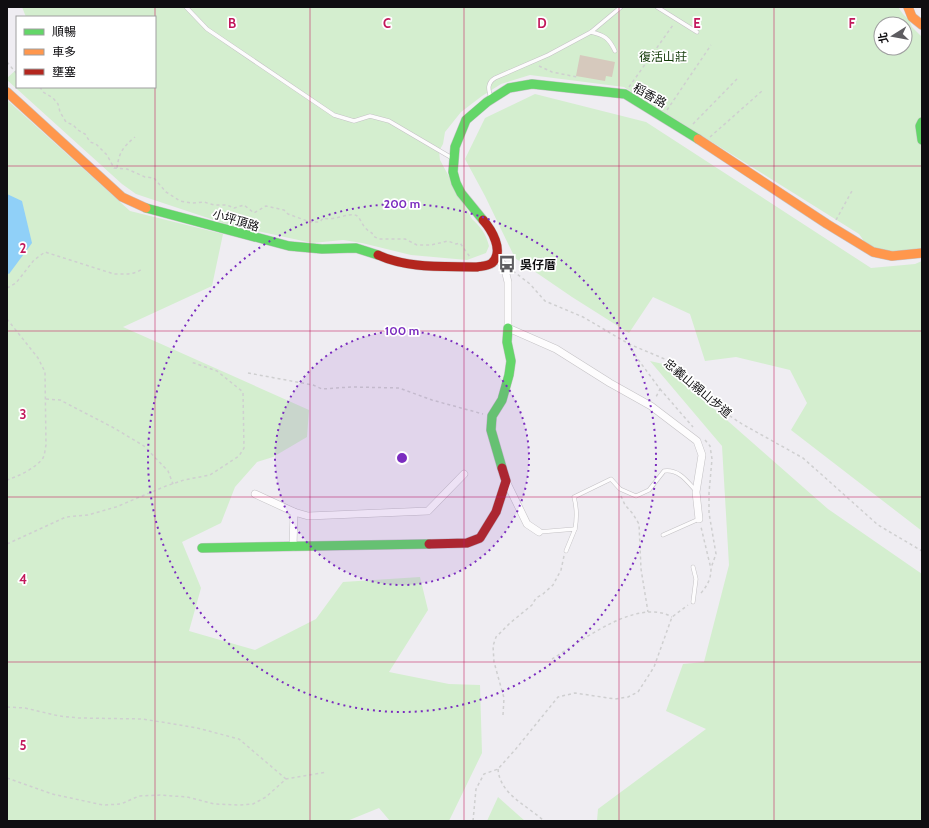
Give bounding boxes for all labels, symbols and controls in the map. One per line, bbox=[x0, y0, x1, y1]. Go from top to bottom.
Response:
text: B bbox=[228, 15, 236, 31]
text: C bbox=[383, 15, 391, 31]
text: D bbox=[537, 15, 547, 31]
text: E bbox=[693, 15, 701, 31]
text: F bbox=[849, 15, 856, 31]
legend bbox=[16, 16, 156, 88]
north arrow bbox=[873, 16, 913, 56]
text: 順暢 bbox=[52, 24, 76, 39]
text: 北 bbox=[875, 31, 891, 45]
text: 車多 bbox=[52, 44, 76, 59]
park label: 復活山莊 bbox=[639, 49, 687, 64]
text: 壅塞 bbox=[52, 64, 76, 79]
street label: 稻香路 bbox=[631, 80, 669, 110]
text: 200 m bbox=[384, 196, 420, 211]
street label: 小坪頂路 bbox=[211, 206, 261, 234]
text: 2 bbox=[20, 240, 27, 256]
bus stop icon: 吳仔厝 bbox=[497, 254, 517, 274]
place label: 吳仔厝 bbox=[520, 257, 556, 272]
text: 100 m bbox=[385, 323, 419, 338]
street label: 忠義山親山步道 bbox=[661, 355, 735, 421]
text: 3 bbox=[19, 406, 27, 422]
centre of rings bbox=[395, 451, 409, 465]
text: 4 bbox=[19, 571, 27, 587]
text: 5 bbox=[20, 737, 27, 753]

